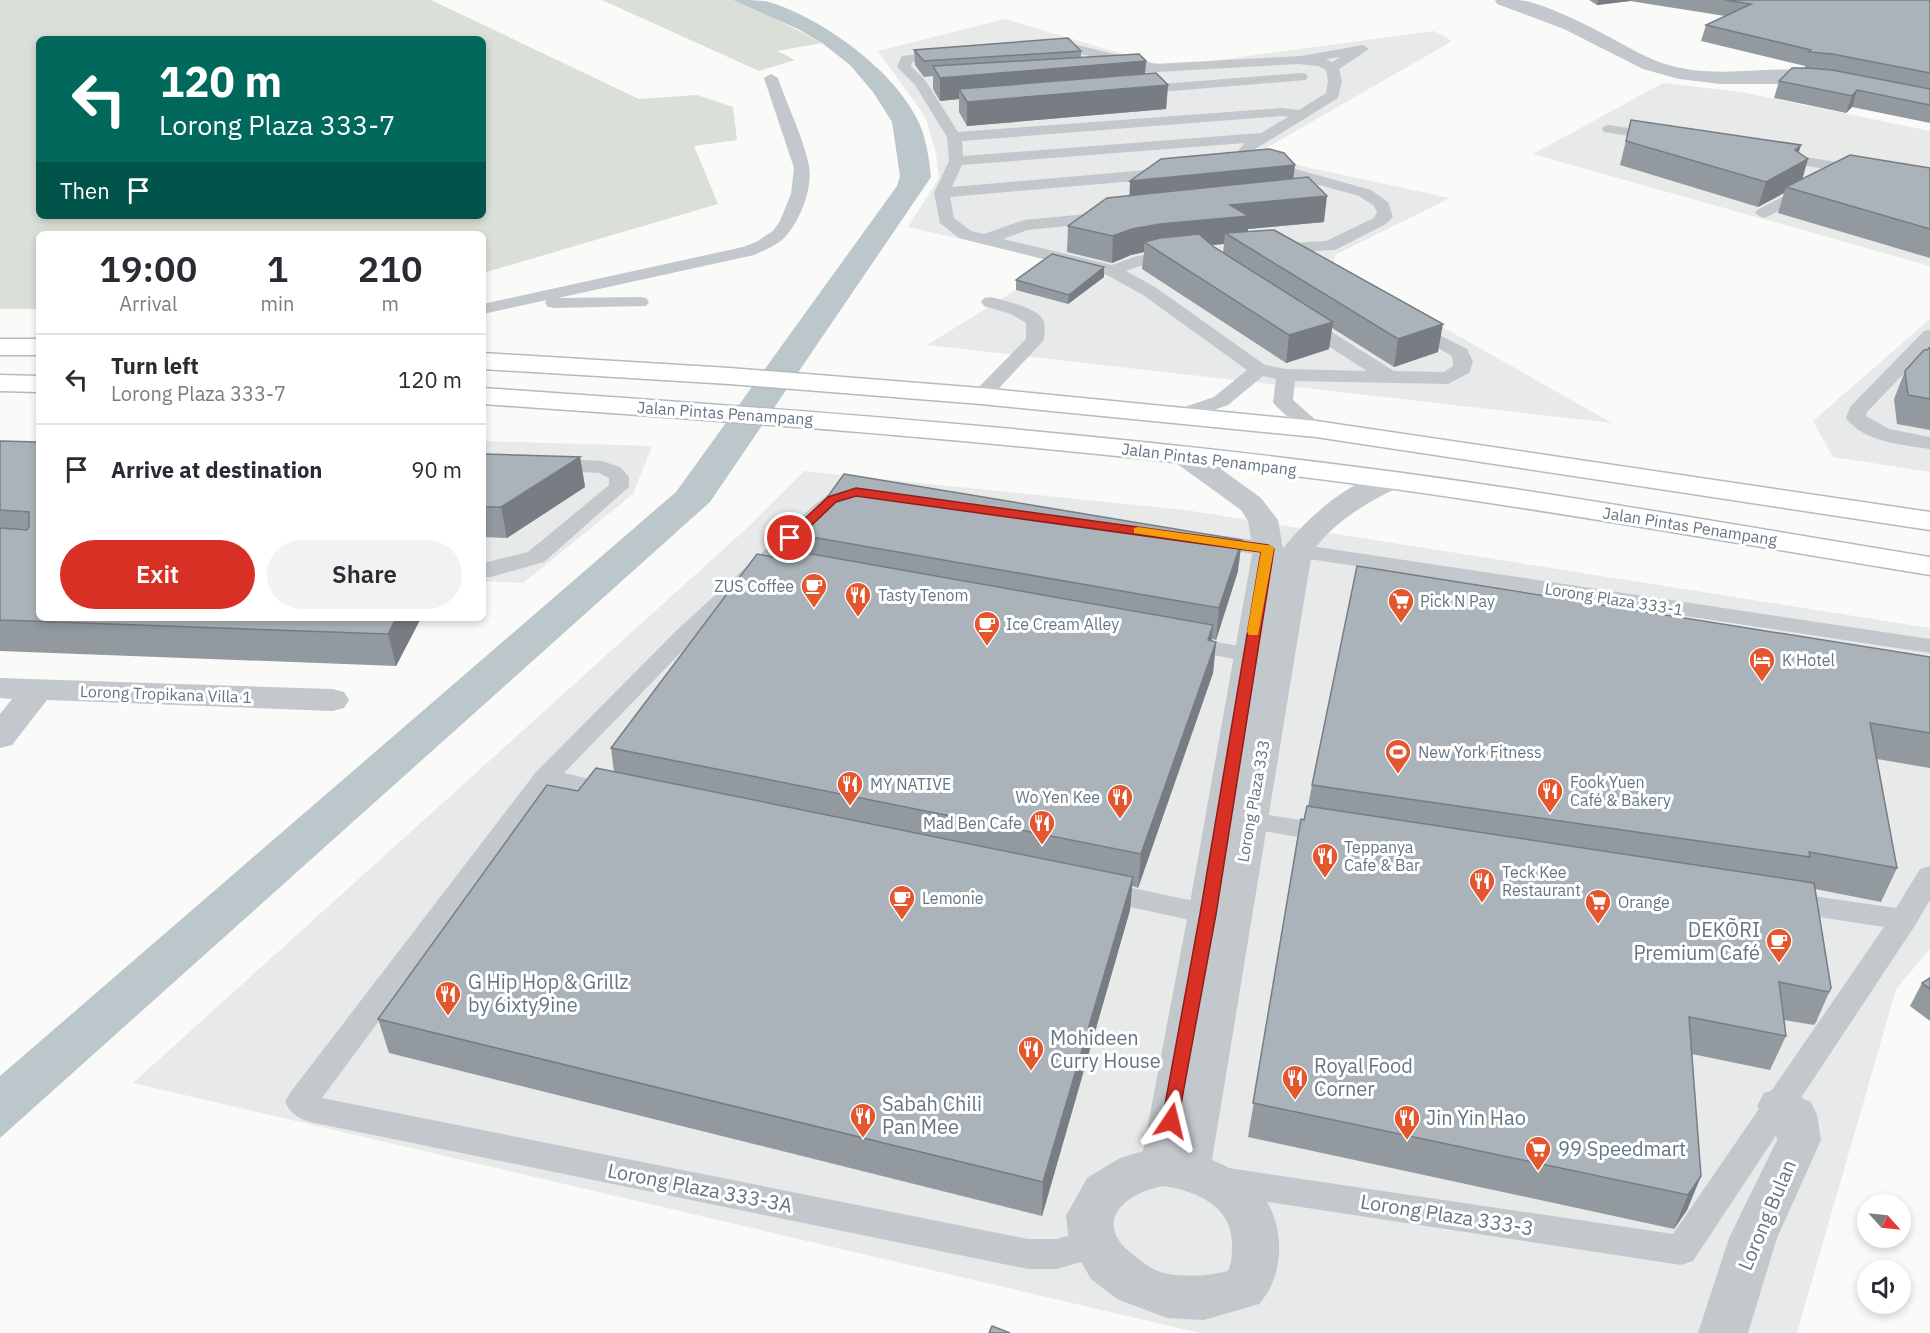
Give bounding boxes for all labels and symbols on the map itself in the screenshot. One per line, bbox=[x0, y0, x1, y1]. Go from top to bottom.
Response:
street label: Jalan Pintas Penampang bbox=[636, 397, 814, 429]
street label: Jalan Pintas Penampang bbox=[1120, 438, 1298, 480]
street label: Jalan Pintas Penampang bbox=[1601, 502, 1779, 550]
pin bbox=[764, 512, 815, 563]
cafe icon: ZUS Coffee bbox=[799, 571, 829, 609]
place label: ZUS Coffee bbox=[714, 576, 794, 596]
street label: Lorong Plaza 333-1 bbox=[1543, 578, 1685, 620]
restaurant icon: Tasty Tenom bbox=[843, 580, 873, 618]
place label: Tasty Tenom bbox=[878, 585, 969, 605]
supermarket icon: Pick N Pay bbox=[1386, 586, 1416, 624]
place label: Pick N Pay bbox=[1420, 591, 1495, 611]
cafe icon: Ice Cream Alley bbox=[972, 609, 1002, 647]
place label: Ice Cream Alley bbox=[1006, 614, 1119, 634]
hotel icon: K Hotel bbox=[1747, 645, 1777, 683]
place label: K Hotel bbox=[1782, 650, 1835, 670]
street label: Lorong Tropikana Villa 1 bbox=[80, 681, 252, 707]
sports icon: New York Fitness bbox=[1383, 737, 1413, 775]
street label: Lorong Plaza 333 bbox=[1232, 738, 1274, 864]
place label: New York Fitness bbox=[1418, 742, 1542, 762]
restaurant icon: MY NATIVE bbox=[835, 769, 865, 807]
place label: Fook Yuen Café & Bakery bbox=[1570, 772, 1671, 810]
place label: MY NATIVE bbox=[870, 774, 951, 794]
restaurant icon: Fook Yuen Café & Bakery bbox=[1535, 776, 1565, 814]
restaurant icon: Wo Yen Kee bbox=[1105, 782, 1135, 820]
place label: Wo Yen Kee bbox=[1016, 787, 1100, 807]
restaurant icon: Mad Ben Cafe bbox=[1027, 808, 1057, 846]
place label: Mad Ben Cafe bbox=[923, 813, 1022, 833]
place label: Teppanya Cafe & Bar bbox=[1344, 837, 1420, 875]
restaurant icon: Teppanya Cafe & Bar bbox=[1310, 841, 1340, 879]
place label: Teck Kee Restaurant bbox=[1502, 862, 1581, 900]
restaurant icon: Teck Kee Restaurant bbox=[1467, 866, 1497, 904]
cafe icon: Lemonie bbox=[887, 883, 917, 921]
supermarket icon: Orange bbox=[1583, 887, 1613, 925]
place label: Lemonie bbox=[922, 888, 984, 908]
place label: Orange bbox=[1618, 892, 1670, 912]
place label: DEKÕRI Premium Café bbox=[1633, 916, 1760, 966]
cafe icon: DEKÕRI Premium Café bbox=[1764, 926, 1794, 964]
place label: G Hip Hop & Grillz by 6ixty9ine bbox=[468, 968, 629, 1018]
restaurant icon: G Hip Hop & Grillz by 6ixty9ine bbox=[433, 979, 463, 1017]
place label: Mohideen Curry House bbox=[1050, 1024, 1161, 1074]
restaurant icon: Mohideen Curry House bbox=[1016, 1034, 1046, 1072]
place label: Royal Food Corner bbox=[1314, 1052, 1413, 1102]
restaurant icon: Royal Food Corner bbox=[1280, 1063, 1310, 1101]
position arrow bbox=[1139, 1089, 1203, 1153]
place label: Sabah Chili Pan Mee bbox=[882, 1090, 982, 1140]
restaurant icon: Sabah Chili Pan Mee bbox=[848, 1101, 878, 1139]
restaurant icon: Jin Yin Hao bbox=[1392, 1103, 1422, 1141]
place label: Jin Yin Hao bbox=[1426, 1104, 1526, 1131]
supermarket icon: 99 Speedmart bbox=[1523, 1134, 1553, 1172]
place label: 99 Speedmart bbox=[1558, 1135, 1686, 1162]
street label: Lorong Bulan bbox=[1731, 1155, 1802, 1274]
street label: Lorong Plaza 333-3A bbox=[605, 1156, 795, 1219]
street label: Lorong Plaza 333-3 bbox=[1359, 1187, 1536, 1242]
north arrow bbox=[1857, 1194, 1911, 1248]

